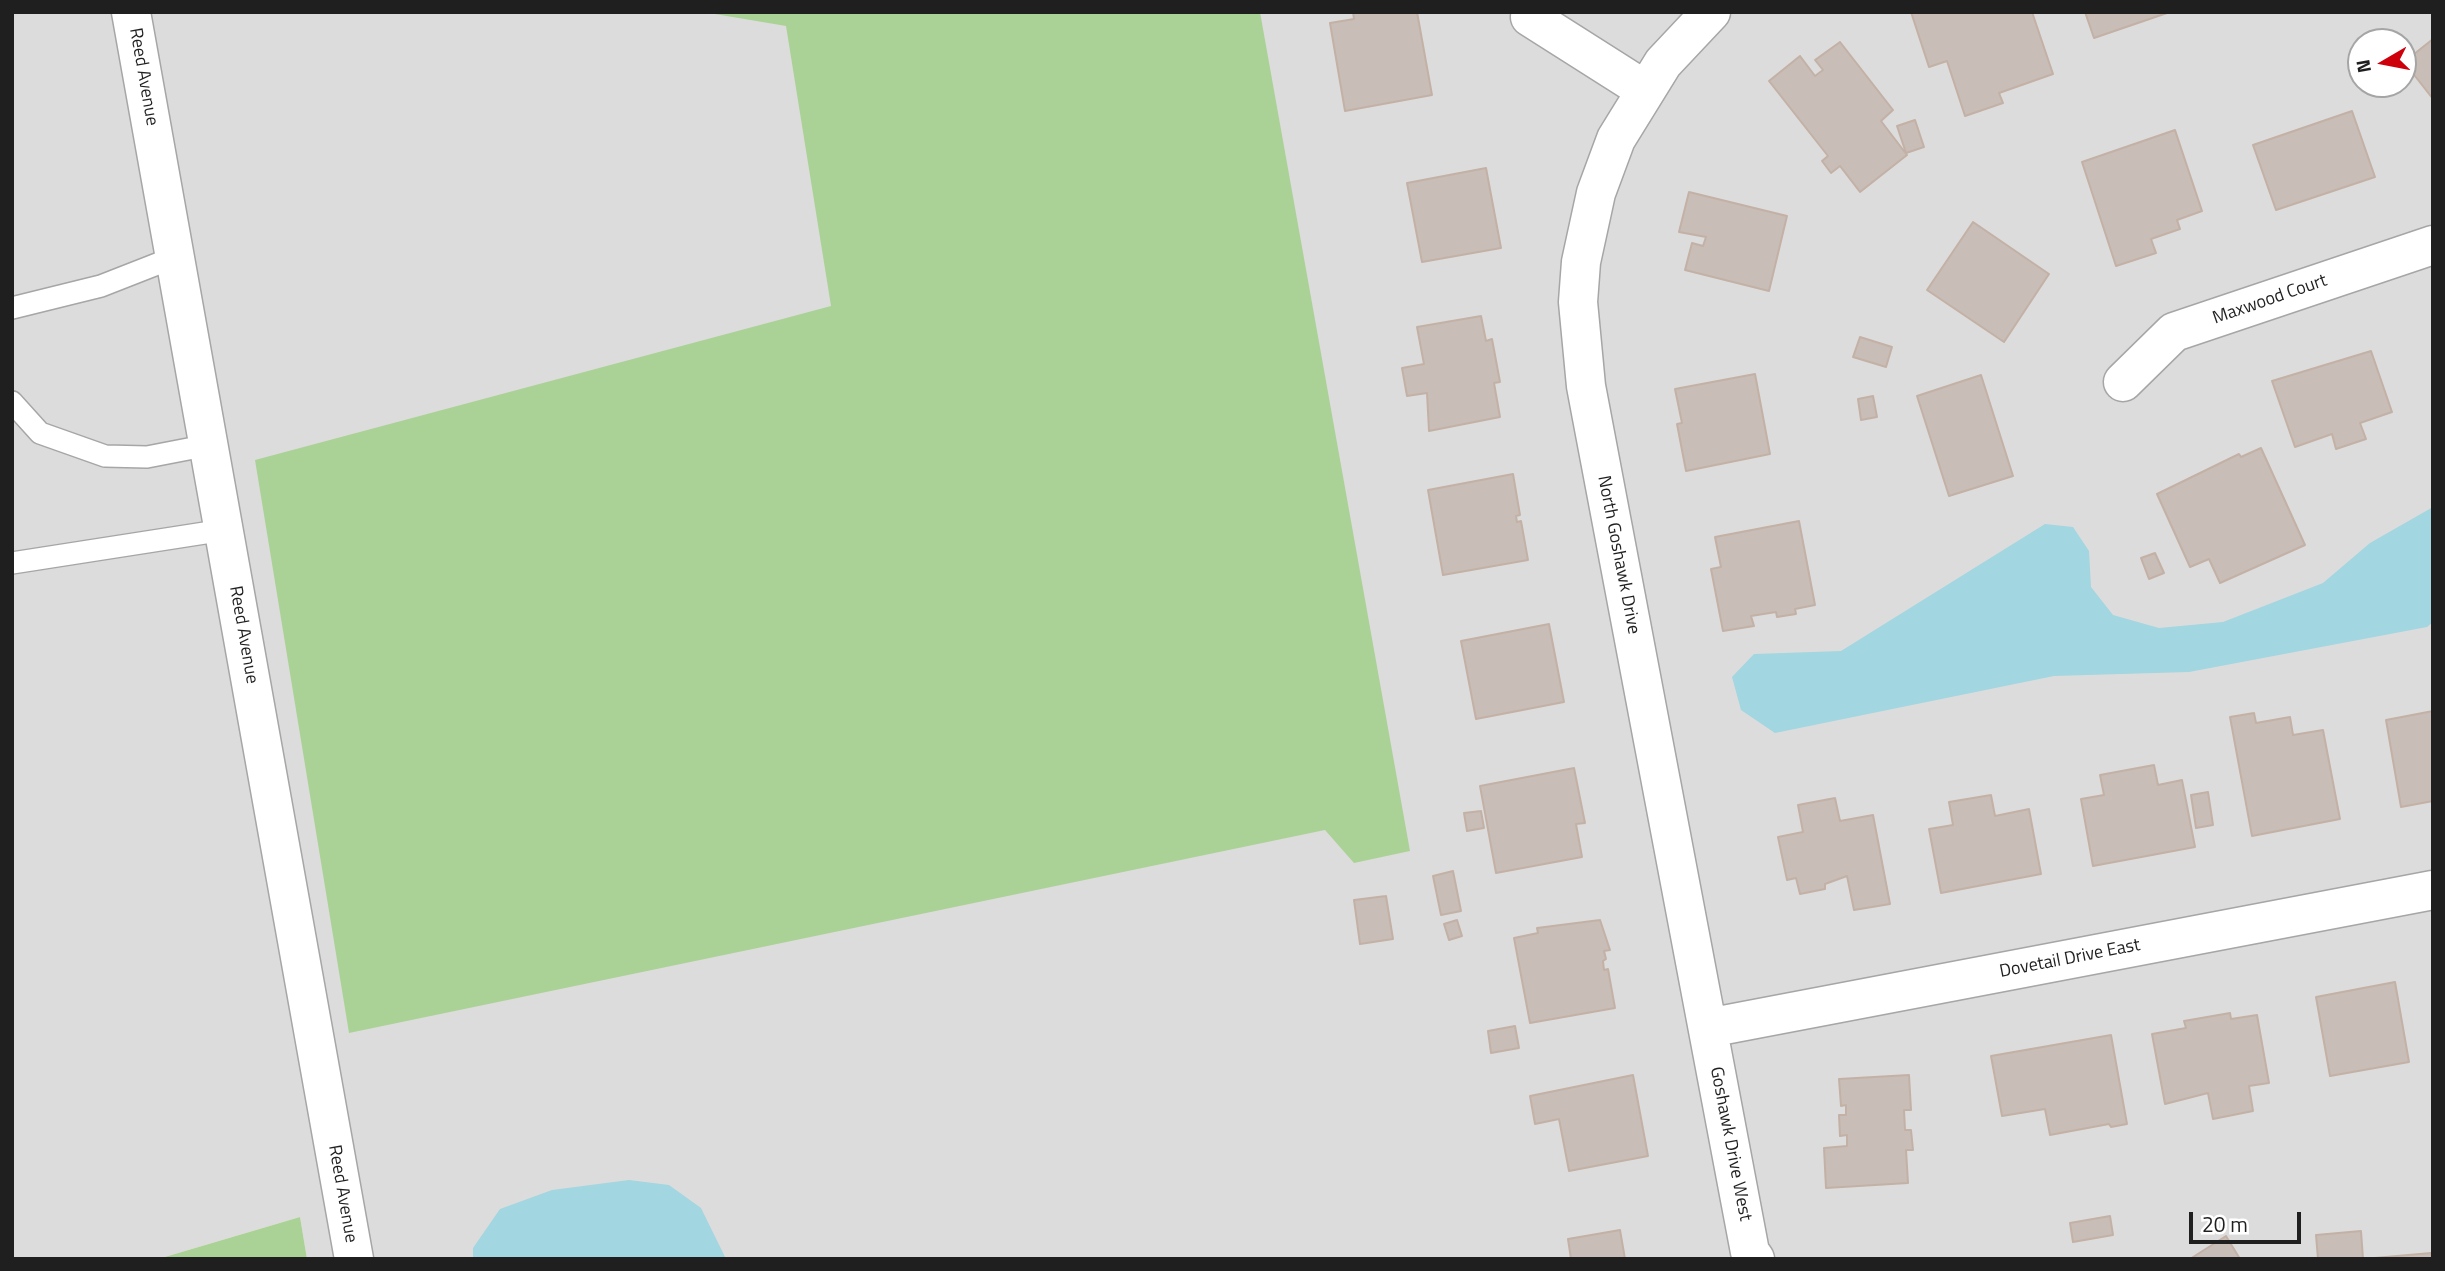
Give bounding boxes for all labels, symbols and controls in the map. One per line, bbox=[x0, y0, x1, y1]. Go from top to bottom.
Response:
street label: Reed Avenue bbox=[124, 26, 162, 128]
north arrow bbox=[2347, 28, 2417, 98]
text: N bbox=[2347, 57, 2378, 75]
street label: Maxwood Court bbox=[2210, 270, 2330, 330]
street label: North Goshawk Drive bbox=[1592, 474, 1644, 636]
street label: Reed Avenue bbox=[224, 584, 262, 686]
street label: Dovetail Drive East bbox=[1998, 935, 2142, 983]
street label: Goshawk Drive West bbox=[1704, 1065, 1756, 1223]
street label: Reed Avenue bbox=[323, 1143, 361, 1245]
scale bar bbox=[2193, 1198, 2305, 1242]
text: 20 m bbox=[2202, 1208, 2248, 1240]

